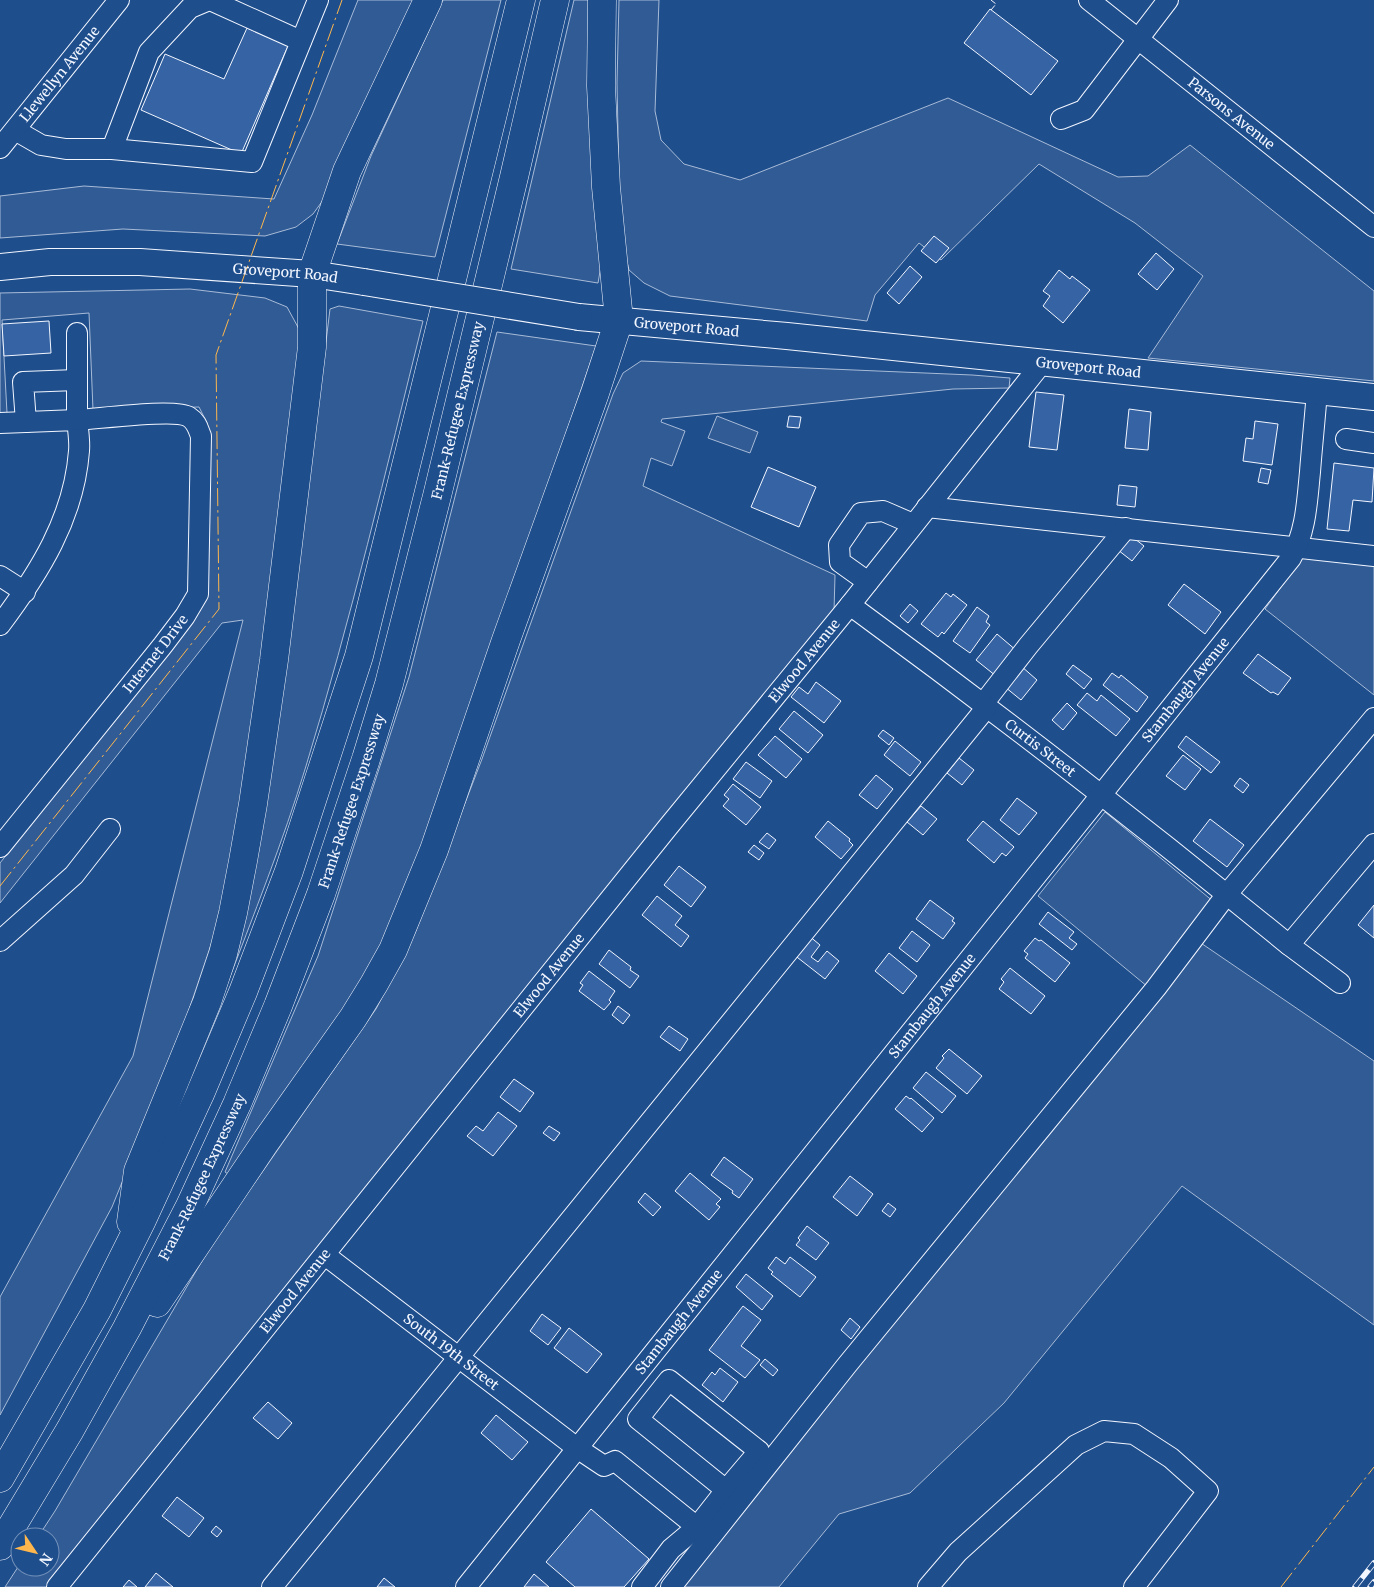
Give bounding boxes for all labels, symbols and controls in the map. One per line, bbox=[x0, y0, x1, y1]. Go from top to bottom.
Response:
street label: Llewellyn Avenue bbox=[16, 22, 104, 126]
street label: Parsons Avenue bbox=[1184, 73, 1279, 154]
street label: Groveport Road bbox=[232, 260, 340, 287]
street label: Groveport Road bbox=[633, 313, 740, 341]
street label: Frank-Refugee Expressway bbox=[427, 319, 488, 501]
street label: Groveport Road bbox=[1035, 353, 1142, 382]
street label: Internet Drive bbox=[119, 611, 192, 697]
street label: Elwood Avenue bbox=[765, 615, 844, 706]
street label: Stambaugh Avenue bbox=[1138, 634, 1233, 746]
street label: Frank-Refugee Expressway bbox=[315, 711, 389, 891]
street label: Curtis Street bbox=[1001, 715, 1080, 781]
street label: Elwood Avenue bbox=[510, 929, 588, 1021]
street label: Stambaugh Avenue bbox=[884, 950, 980, 1062]
street label: Frank-Refugee Expressway bbox=[154, 1090, 250, 1263]
street label: Elwood Avenue bbox=[256, 1245, 334, 1337]
street label: Stambaugh Avenue bbox=[631, 1266, 726, 1378]
street label: South 19th Street bbox=[400, 1309, 503, 1394]
north arrow bbox=[10, 1527, 60, 1577]
text: N bbox=[35, 1550, 56, 1569]

